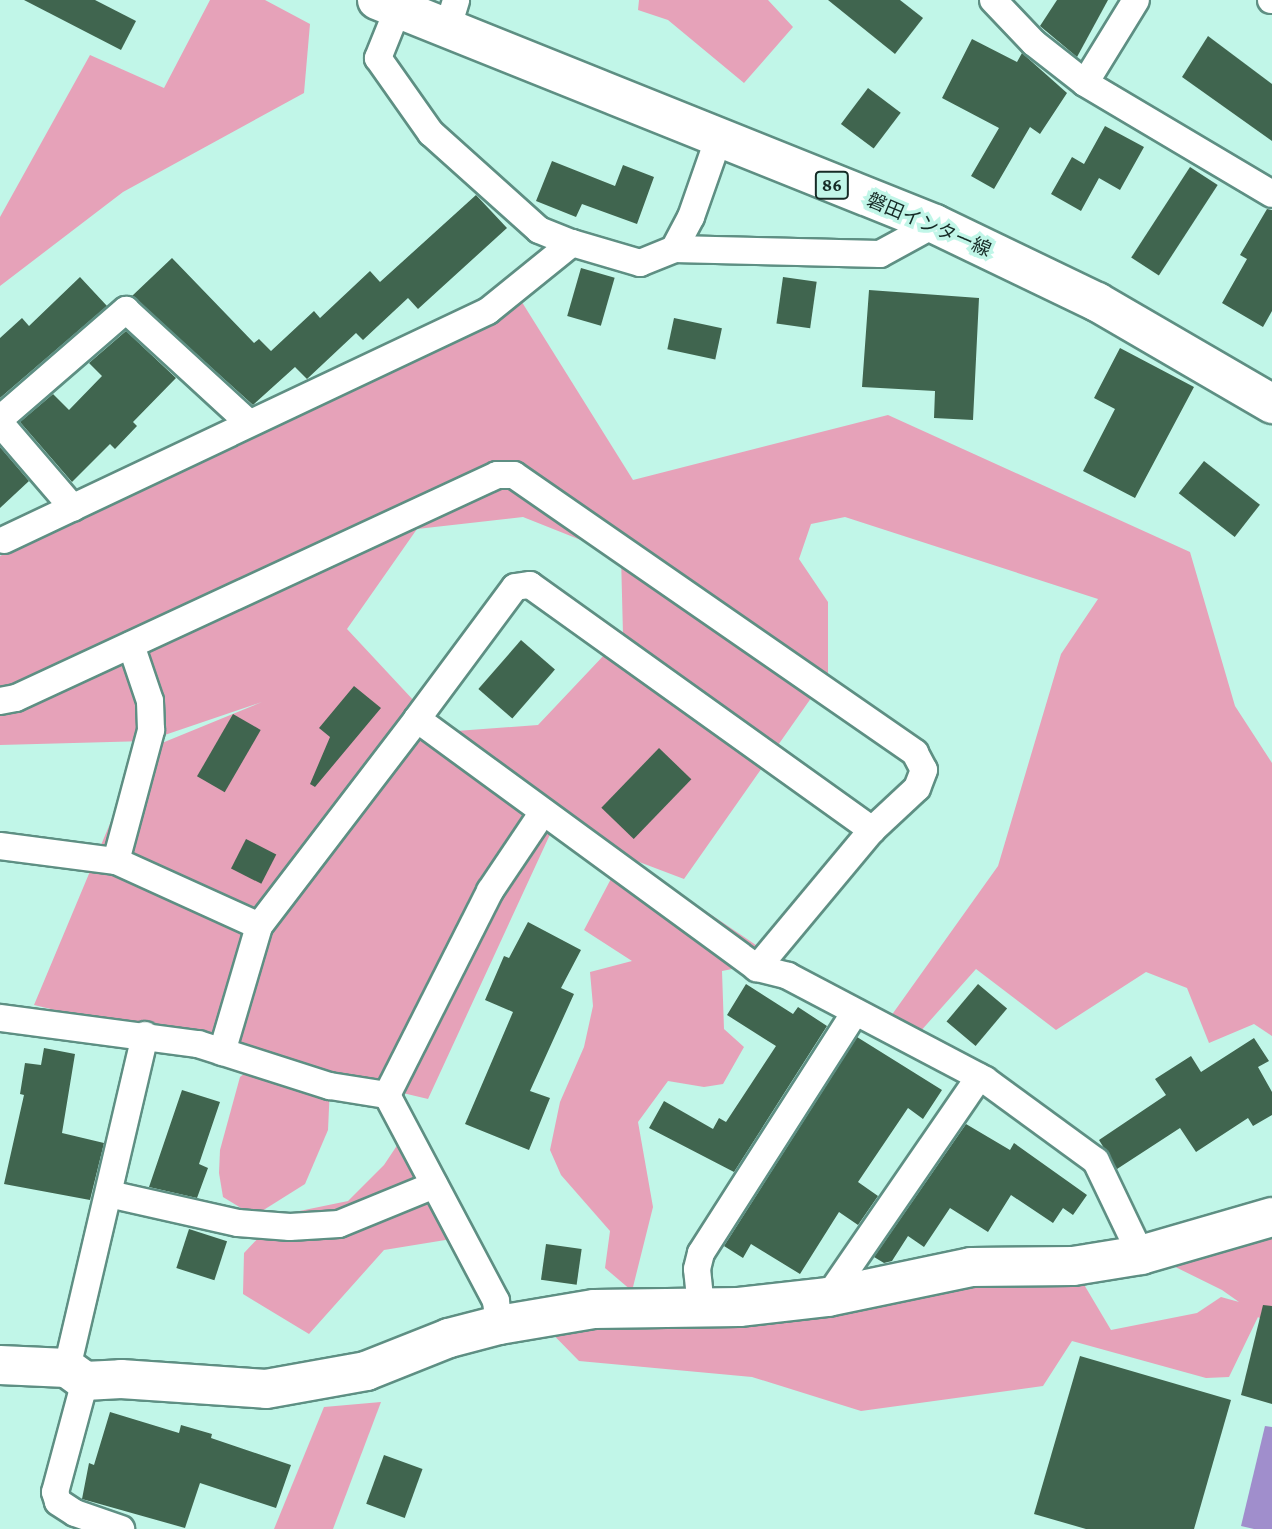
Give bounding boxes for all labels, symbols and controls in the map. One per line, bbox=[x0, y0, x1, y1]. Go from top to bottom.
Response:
road number: 86 bbox=[814, 170, 850, 200]
street label: 磐田インター線 bbox=[863, 189, 995, 261]

